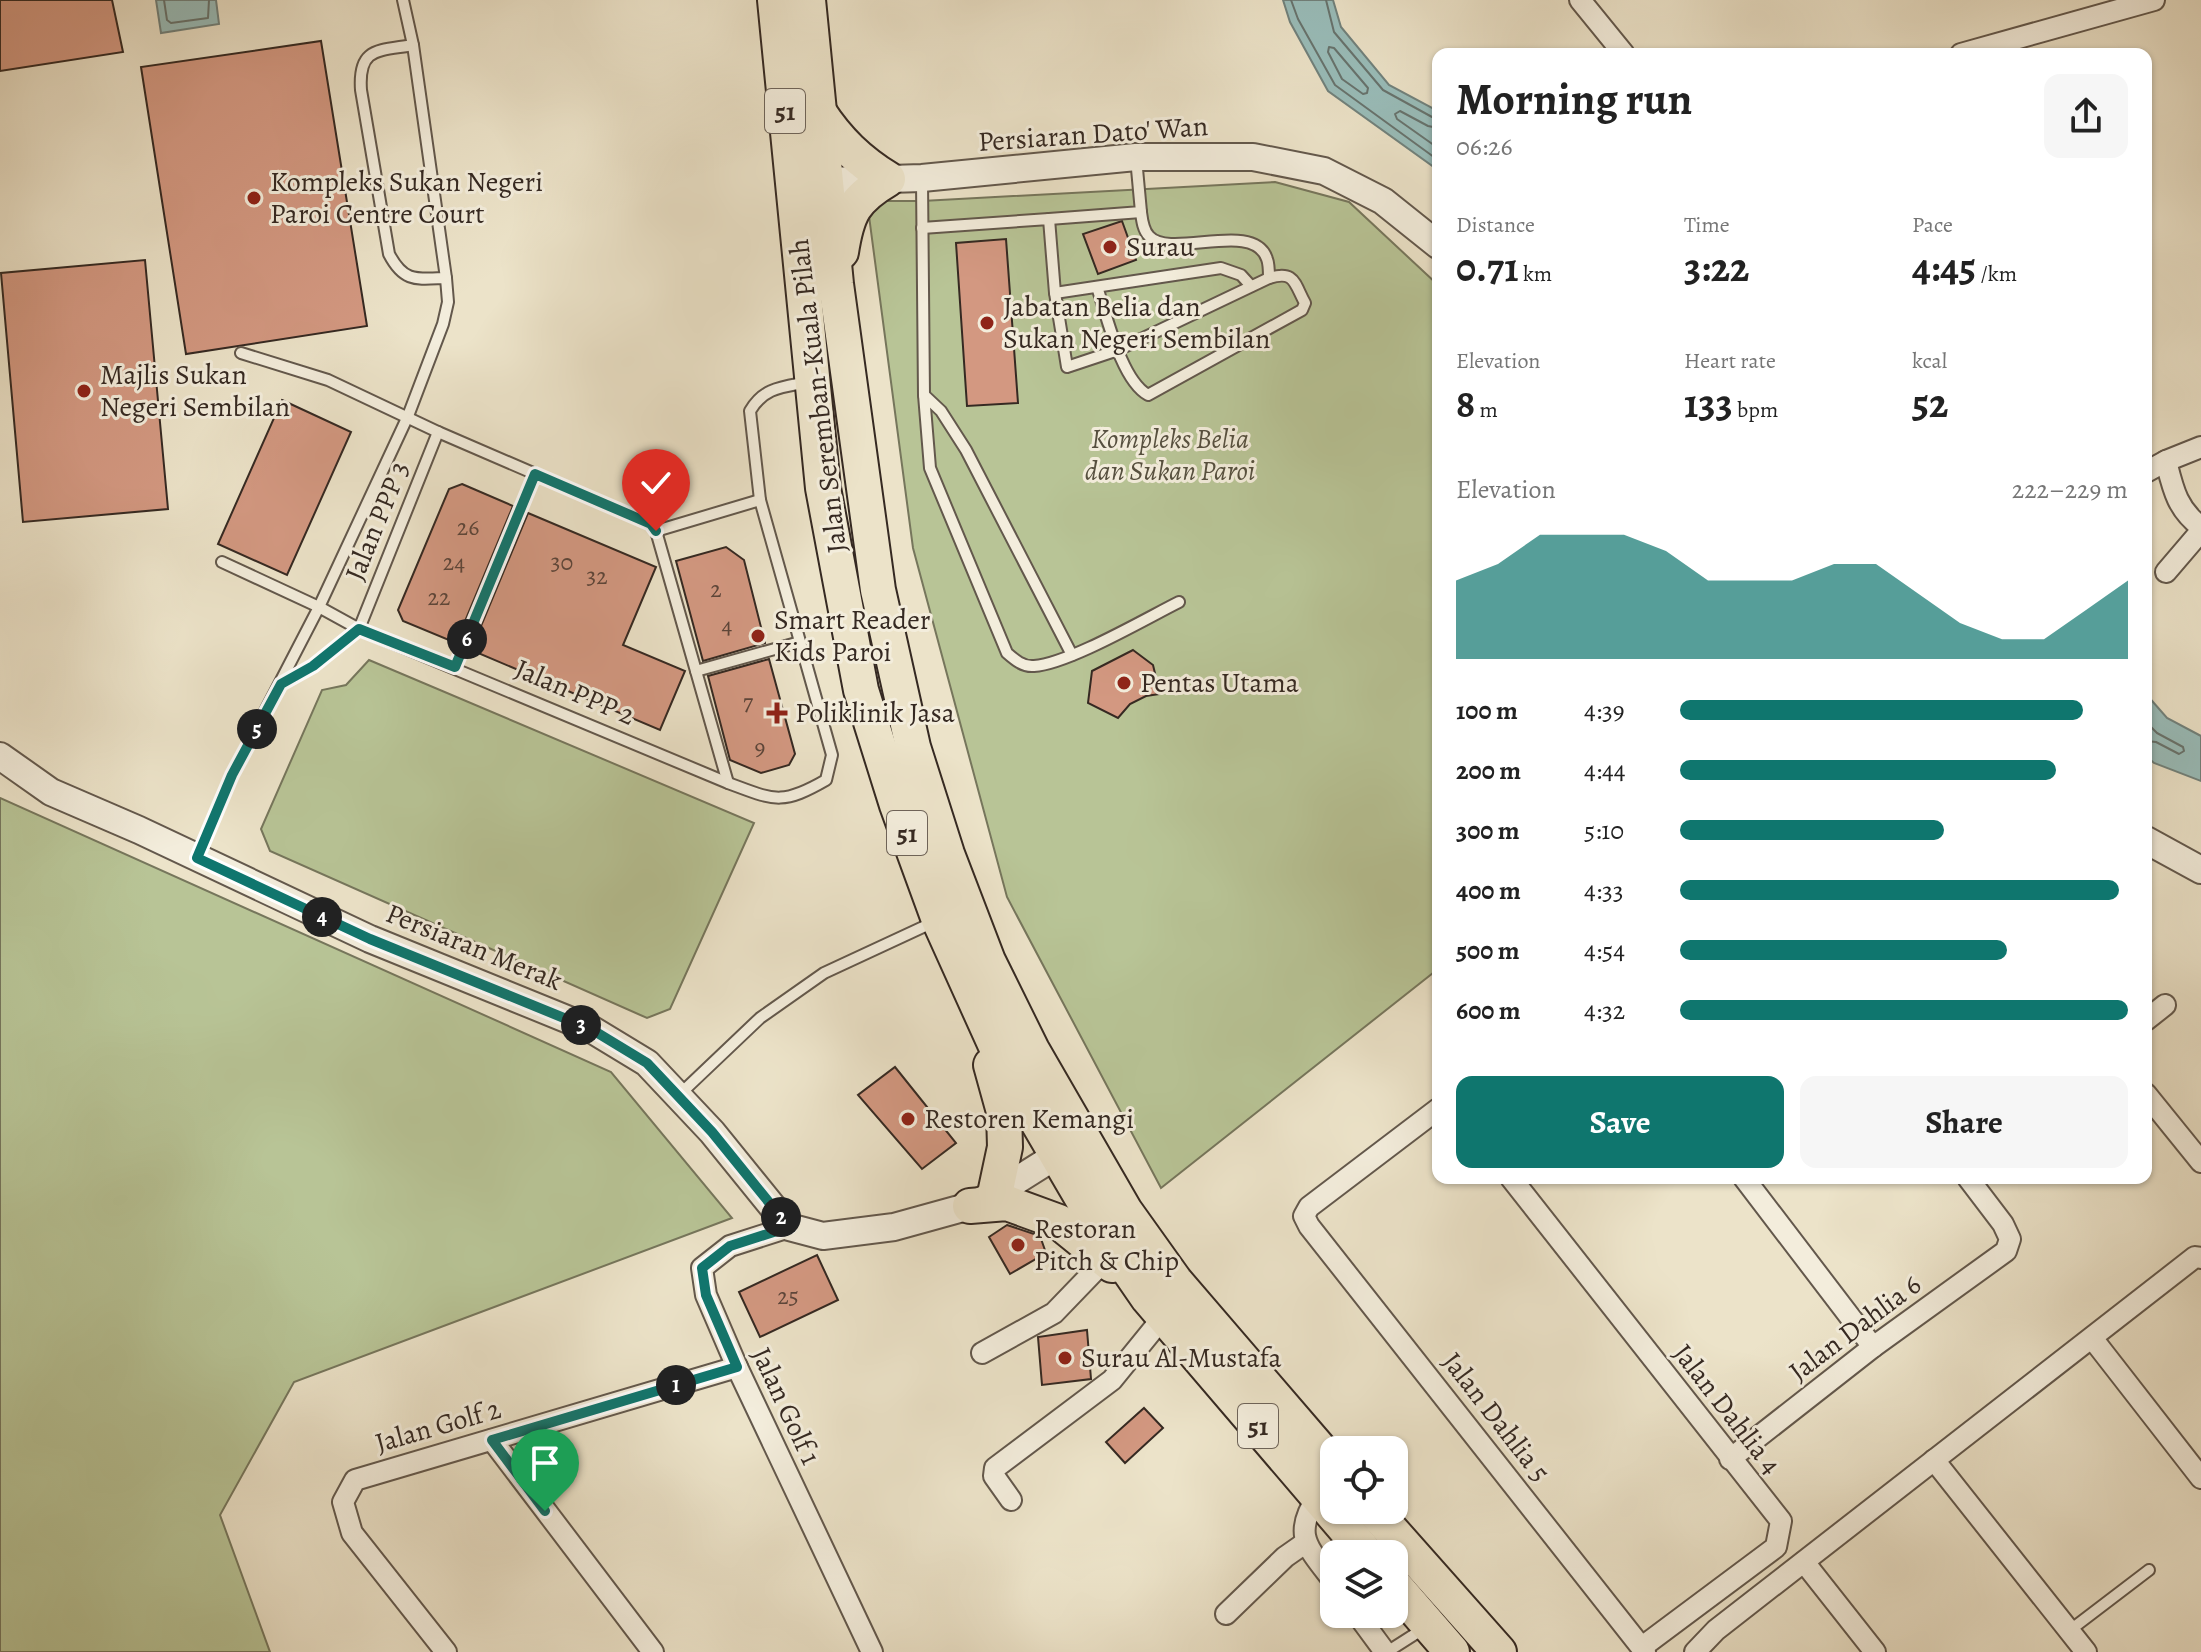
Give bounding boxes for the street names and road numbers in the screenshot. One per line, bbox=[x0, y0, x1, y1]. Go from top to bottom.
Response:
road number: 51 bbox=[765, 89, 805, 133]
street label: Persiaran Dato' Wan bbox=[977, 107, 1209, 161]
street label: Jalan Seremban-Kuala Pilah bbox=[780, 237, 856, 555]
street label: Jalan PPP 3 bbox=[336, 456, 418, 586]
street label: Jalan PPP 2 bbox=[509, 650, 641, 734]
road number: 51 bbox=[887, 811, 927, 855]
street label: Persiaran Merak bbox=[380, 894, 568, 1000]
street label: Jalan Dahlia 6 bbox=[1781, 1266, 1929, 1390]
street label: Jalan Dahlia 4 bbox=[1664, 1336, 1790, 1482]
street label: Jalan Golf 1 bbox=[742, 1341, 830, 1471]
street label: Jalan Dahlia 5 bbox=[1433, 1344, 1559, 1490]
street label: Jalan Golf 2 bbox=[371, 1390, 505, 1462]
road number: 51 bbox=[1238, 1404, 1278, 1448]

